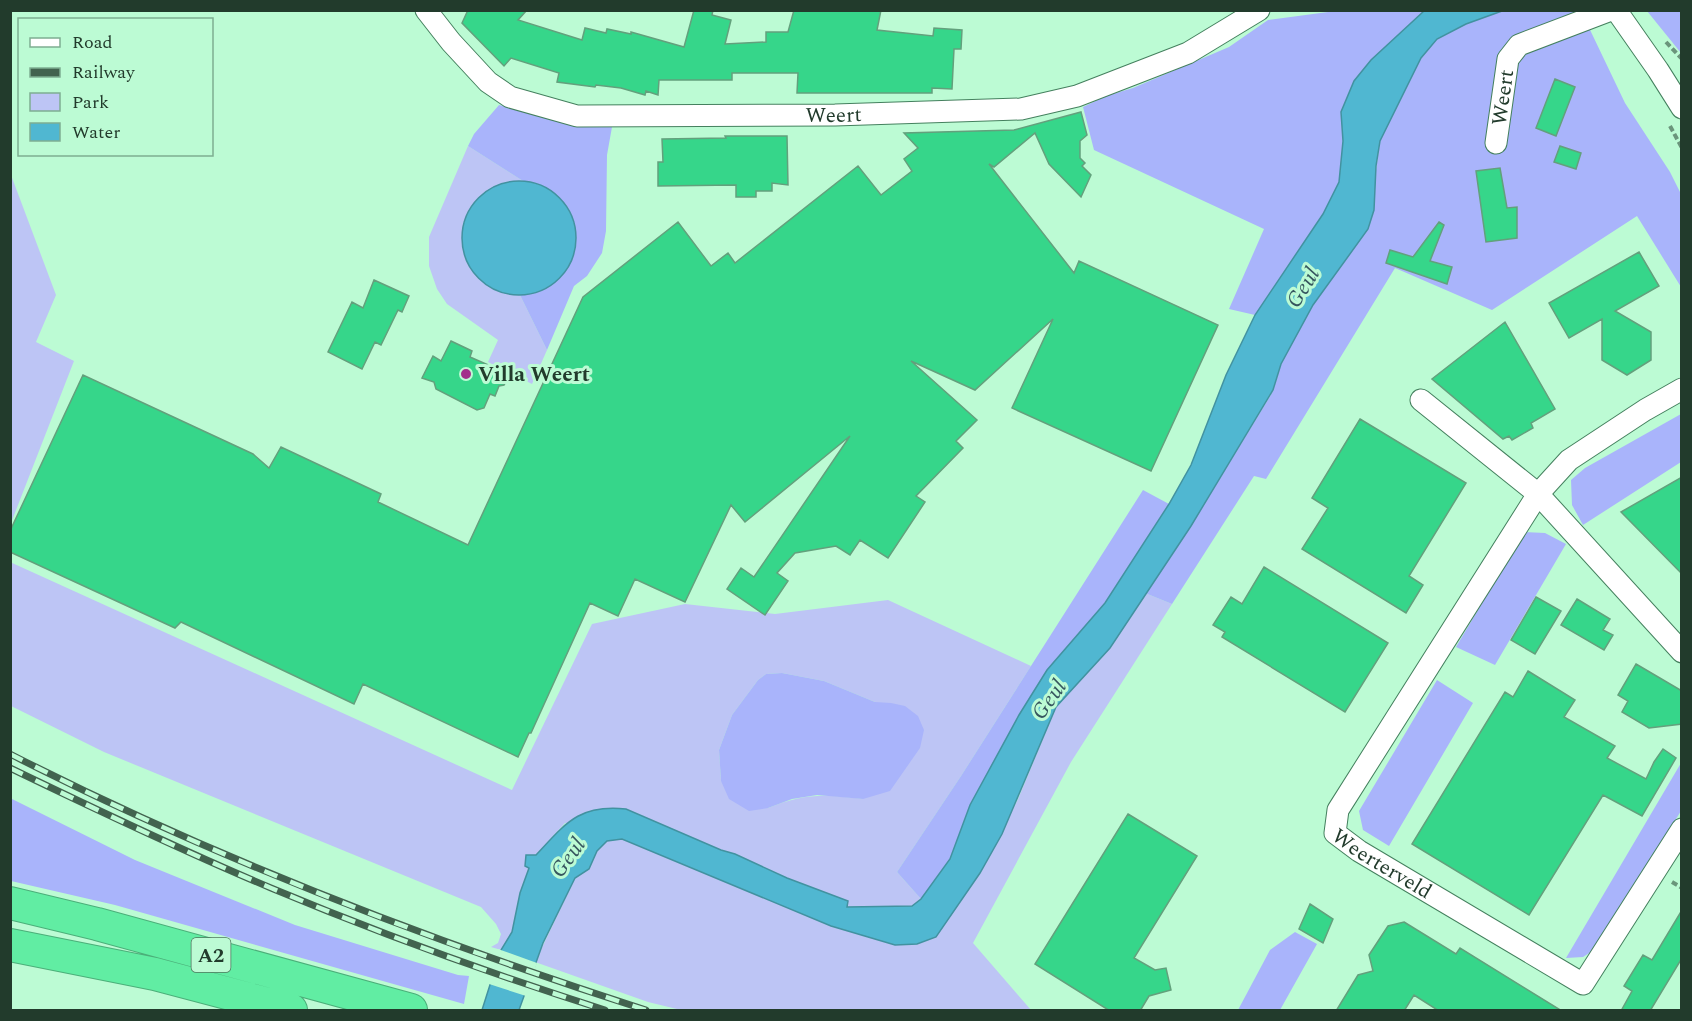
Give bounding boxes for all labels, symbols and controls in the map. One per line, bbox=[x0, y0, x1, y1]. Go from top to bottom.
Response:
legend bbox=[18, 18, 213, 156]
text: Road bbox=[72, 29, 113, 56]
text: Railway bbox=[72, 59, 136, 86]
street label: Weert bbox=[1484, 67, 1523, 128]
text: Park bbox=[72, 89, 109, 116]
street label: Weert bbox=[805, 99, 862, 132]
text: Water bbox=[72, 119, 120, 146]
water label: Geul bbox=[1278, 261, 1329, 315]
place label: Villa Weert bbox=[478, 359, 590, 391]
marker: Villa Weert bbox=[459, 367, 473, 381]
water label: Geul bbox=[1023, 673, 1075, 727]
street label: Weerterveld bbox=[1325, 821, 1438, 908]
water label: Geul bbox=[542, 831, 594, 885]
road number: A2 bbox=[192, 938, 230, 972]

